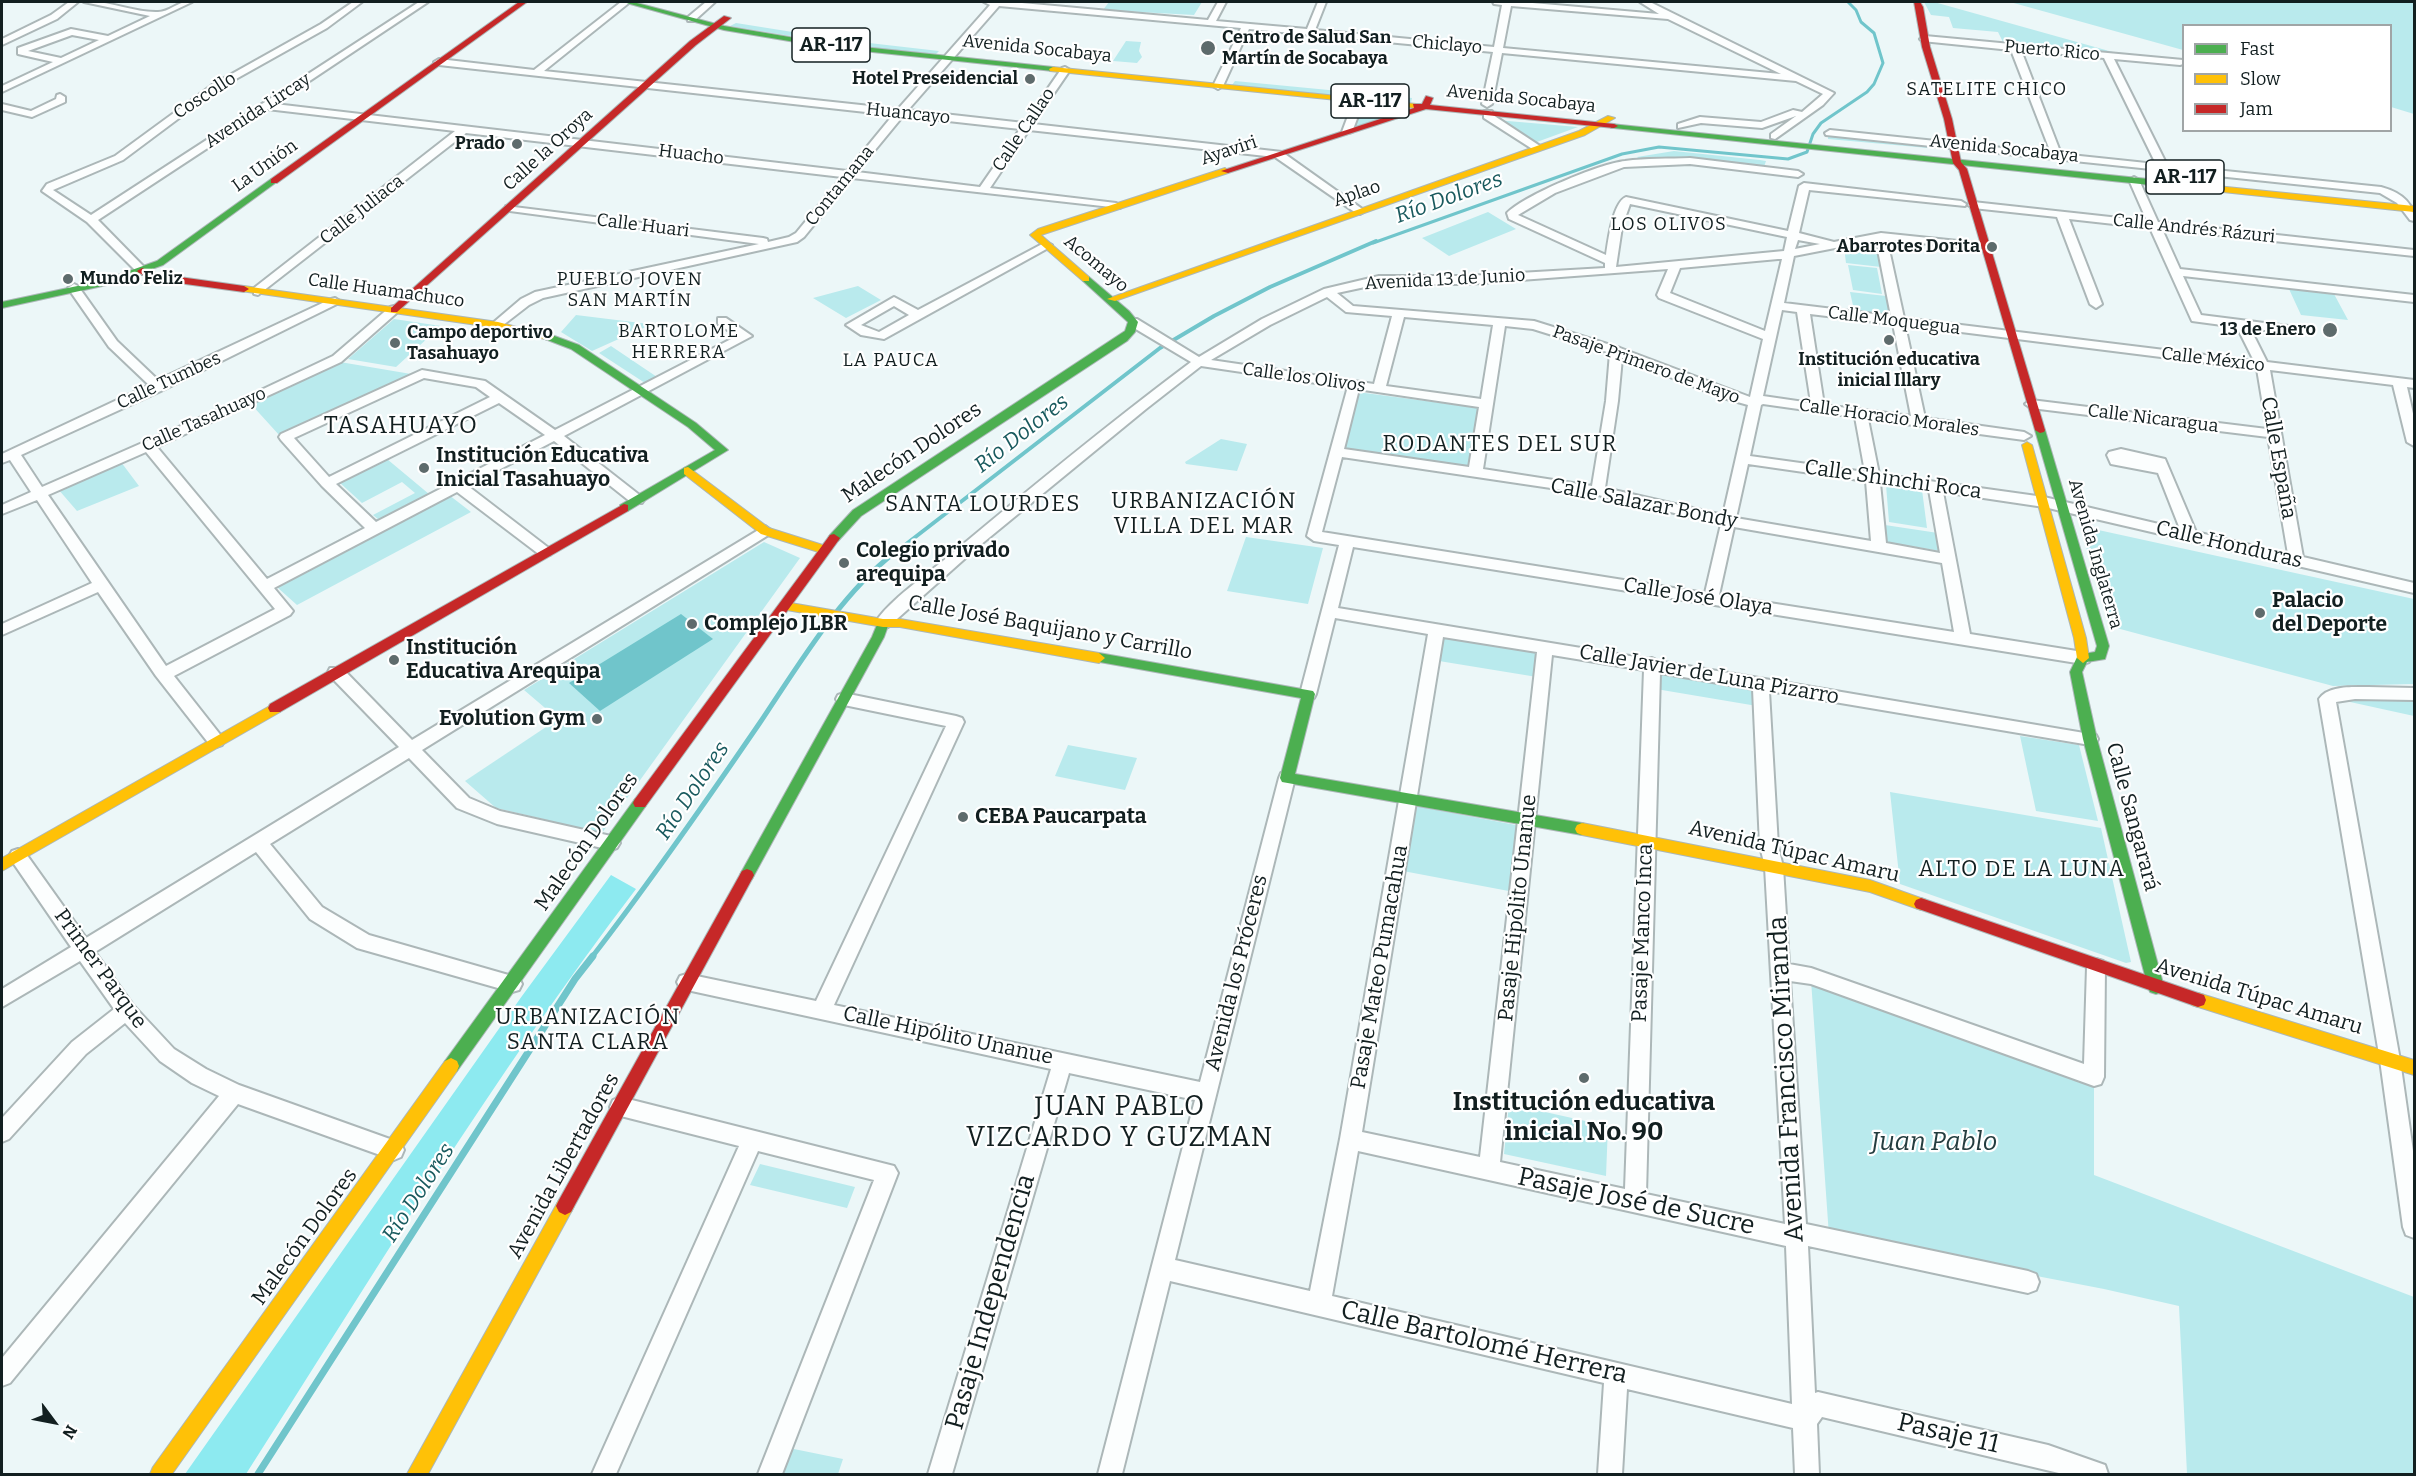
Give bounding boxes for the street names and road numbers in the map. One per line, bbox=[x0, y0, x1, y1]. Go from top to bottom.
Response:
road number: AR-117 bbox=[792, 28, 870, 62]
street label: Avenida Socabaya bbox=[961, 30, 1113, 68]
street label: Chiclayo bbox=[1411, 31, 1483, 59]
street label: Puerto Rico bbox=[2003, 36, 2101, 66]
street label: Coscollo bbox=[170, 68, 240, 124]
street label: Avenida Lircay bbox=[201, 69, 315, 153]
street label: Avenida Socabaya bbox=[1445, 80, 1597, 118]
street label: Calle Callao bbox=[988, 84, 1060, 176]
road number: AR-117 bbox=[1331, 84, 1409, 118]
street label: Huancayo bbox=[865, 99, 951, 129]
street label: Calle la Oroya bbox=[499, 104, 597, 196]
street label: Avenida Socabaya bbox=[1928, 130, 2080, 168]
street label: Ayaviri bbox=[1198, 132, 1260, 170]
street label: La Unión bbox=[228, 135, 302, 197]
street label: Huacho bbox=[657, 140, 725, 170]
street label: Contamana bbox=[801, 141, 879, 231]
road number: AR-117 bbox=[2146, 160, 2224, 194]
street label: Calle Juliaca bbox=[316, 170, 408, 250]
street label: Aplao bbox=[1331, 176, 1383, 212]
street label: Calle Huari bbox=[595, 210, 691, 242]
street label: Calle Andrés Rázuri bbox=[2112, 210, 2276, 248]
street label: Acomayo bbox=[1059, 231, 1133, 297]
street label: Avenida 13 de Junio bbox=[1364, 265, 1526, 295]
street label: Calle Huamachuco bbox=[306, 269, 466, 313]
street label: Calle Moquegua bbox=[1826, 302, 1962, 340]
street label: Pasaje Primero de Mayo bbox=[1549, 321, 1743, 409]
street label: Calle México bbox=[2160, 343, 2266, 377]
street label: Calle Tumbes bbox=[114, 347, 224, 415]
street label: Calle los Olivos bbox=[1241, 359, 1367, 397]
street label: Calle Tasahuayo bbox=[138, 383, 270, 457]
street label: Calle Horacio Morales bbox=[1797, 395, 1981, 441]
street label: Calle España bbox=[2255, 395, 2301, 521]
street label: Malecón Dolores bbox=[837, 397, 987, 509]
street label: Calle Nicaragua bbox=[2086, 400, 2220, 438]
street label: Calle Shinchi Roca bbox=[1803, 455, 1983, 505]
street label: Calle Salazar Bondy bbox=[1548, 473, 1740, 535]
street label: Avenida Inglaterra bbox=[2063, 477, 2127, 631]
street label: Calle Honduras bbox=[2153, 516, 2305, 574]
street label: Calle José Olaya bbox=[1621, 573, 1775, 621]
street label: Calle José Baquijano y Carrillo bbox=[906, 591, 1194, 665]
street label: Calle Javier de Luna Pizarro bbox=[1577, 640, 1841, 710]
street label: Calle Sangarará bbox=[2100, 740, 2164, 894]
street label: Malecón Dolores bbox=[530, 768, 644, 916]
street label: Pasaje Hipólito Unanue bbox=[1494, 793, 1542, 1023]
street label: Avenida Túpac Amaru bbox=[1686, 815, 1902, 889]
street label: Pasaje Mateo Pumacahua bbox=[1346, 843, 1414, 1091]
street label: Pasaje Manco Inca bbox=[1627, 843, 1659, 1023]
street label: Avenida los Próceres bbox=[1200, 872, 1274, 1074]
street label: Primer Parque bbox=[48, 904, 152, 1034]
street label: Avenida Francisco Miranda bbox=[1763, 915, 1811, 1243]
street label: Avenida Túpac Amaru bbox=[2152, 953, 2366, 1041]
street label: Calle Hipólito Unanue bbox=[841, 1001, 1055, 1071]
street label: Avenida Libertadores bbox=[503, 1069, 625, 1263]
street label: Pasaje José de Sucre bbox=[1515, 1162, 1757, 1242]
street label: Malecón Dolores bbox=[247, 1164, 363, 1310]
street label: Pasaje Independencia bbox=[940, 1171, 1042, 1433]
street label: Calle Bartolomé Herrera bbox=[1338, 1295, 1630, 1391]
street label: Pasaje 11 bbox=[1894, 1407, 2002, 1461]

